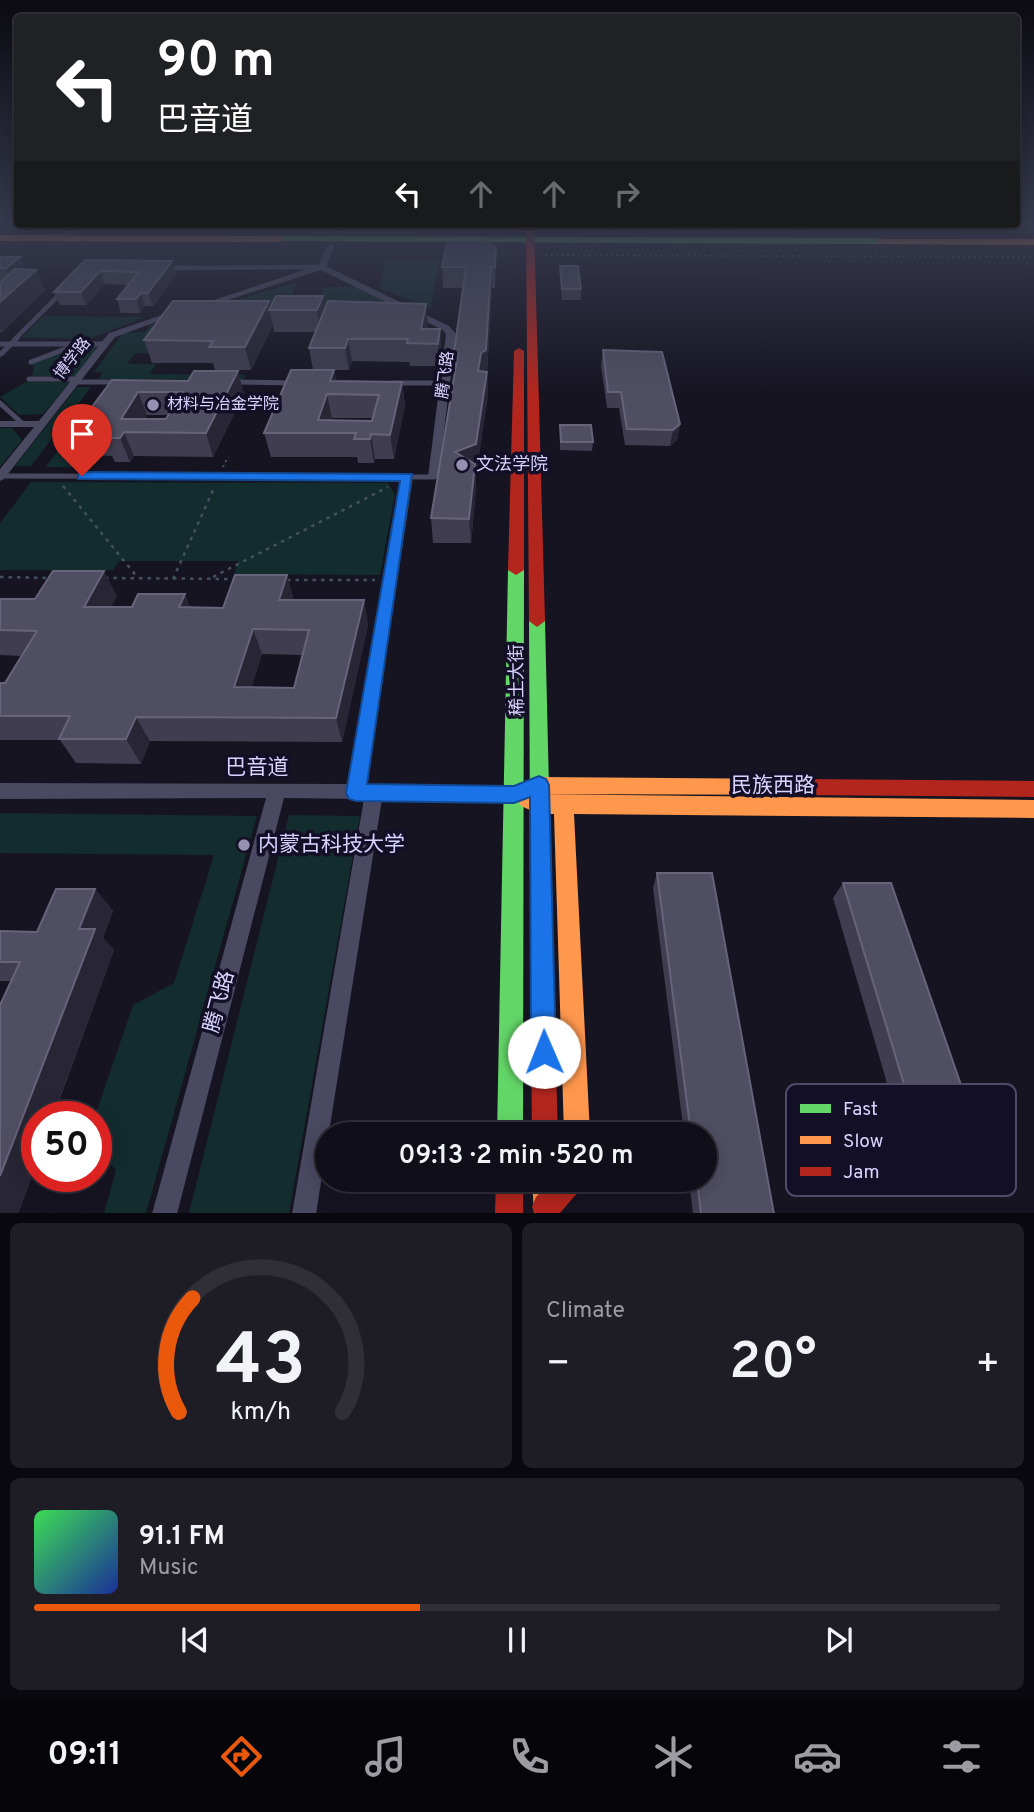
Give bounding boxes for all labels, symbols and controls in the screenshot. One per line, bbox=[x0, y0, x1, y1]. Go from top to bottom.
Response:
text: 90 m bbox=[157, 32, 275, 94]
icon: left bbox=[42, 42, 133, 133]
text: 巴音道 bbox=[157, 102, 253, 142]
icon: left bbox=[389, 175, 427, 213]
icon: ahead bbox=[462, 175, 500, 213]
icon: ahead bbox=[535, 175, 573, 213]
icon: right bbox=[608, 175, 646, 213]
street label: 博学路 bbox=[50, 334, 96, 384]
street label: 腾飞路 bbox=[433, 350, 459, 400]
place label: 材料与冶金学院 bbox=[167, 395, 279, 415]
marker: 材料与冶金学院 bbox=[145, 397, 161, 413]
pin bbox=[52, 404, 112, 476]
icon: arrive bbox=[63, 415, 101, 453]
place label: 文法学院 bbox=[476, 454, 548, 477]
marker: 文法学院 bbox=[454, 457, 470, 473]
street label: 稀土大街 bbox=[506, 644, 530, 716]
street label: 巴音道 bbox=[226, 755, 289, 782]
street label: 民族西路 bbox=[731, 773, 815, 800]
place label: 内蒙古科技大学 bbox=[258, 832, 405, 859]
marker: 内蒙古科技大学 bbox=[236, 837, 252, 853]
street label: 腾飞路 bbox=[199, 968, 241, 1036]
position arrow bbox=[507, 1015, 581, 1089]
legend bbox=[786, 1084, 1016, 1196]
text: Fast bbox=[843, 1098, 878, 1122]
speed limit sign: 50 bbox=[21, 1101, 112, 1192]
text: Slow bbox=[843, 1130, 883, 1154]
text: 09:13 · 2 min · 520 m bbox=[399, 1140, 633, 1173]
text: Jam bbox=[843, 1161, 880, 1185]
text: Climate bbox=[546, 1297, 625, 1326]
text: 43 bbox=[216, 1318, 306, 1410]
text: 20° bbox=[729, 1331, 817, 1397]
text: − bbox=[546, 1341, 571, 1390]
text: + bbox=[975, 1341, 1000, 1390]
text: km/h bbox=[231, 1396, 291, 1428]
text: 91.1 FM bbox=[139, 1521, 225, 1554]
text: Music bbox=[139, 1554, 199, 1583]
icon: previous bbox=[176, 1621, 214, 1659]
icon: pause bbox=[498, 1621, 536, 1659]
icon: next bbox=[820, 1621, 858, 1659]
icon: directions bbox=[217, 1732, 266, 1781]
icon: music bbox=[361, 1732, 410, 1781]
icon: phone bbox=[505, 1732, 554, 1781]
icon: climate bbox=[649, 1732, 698, 1781]
icon: car bbox=[793, 1732, 842, 1781]
icon: filters bbox=[937, 1732, 986, 1781]
text: 09:11 bbox=[48, 1736, 122, 1776]

